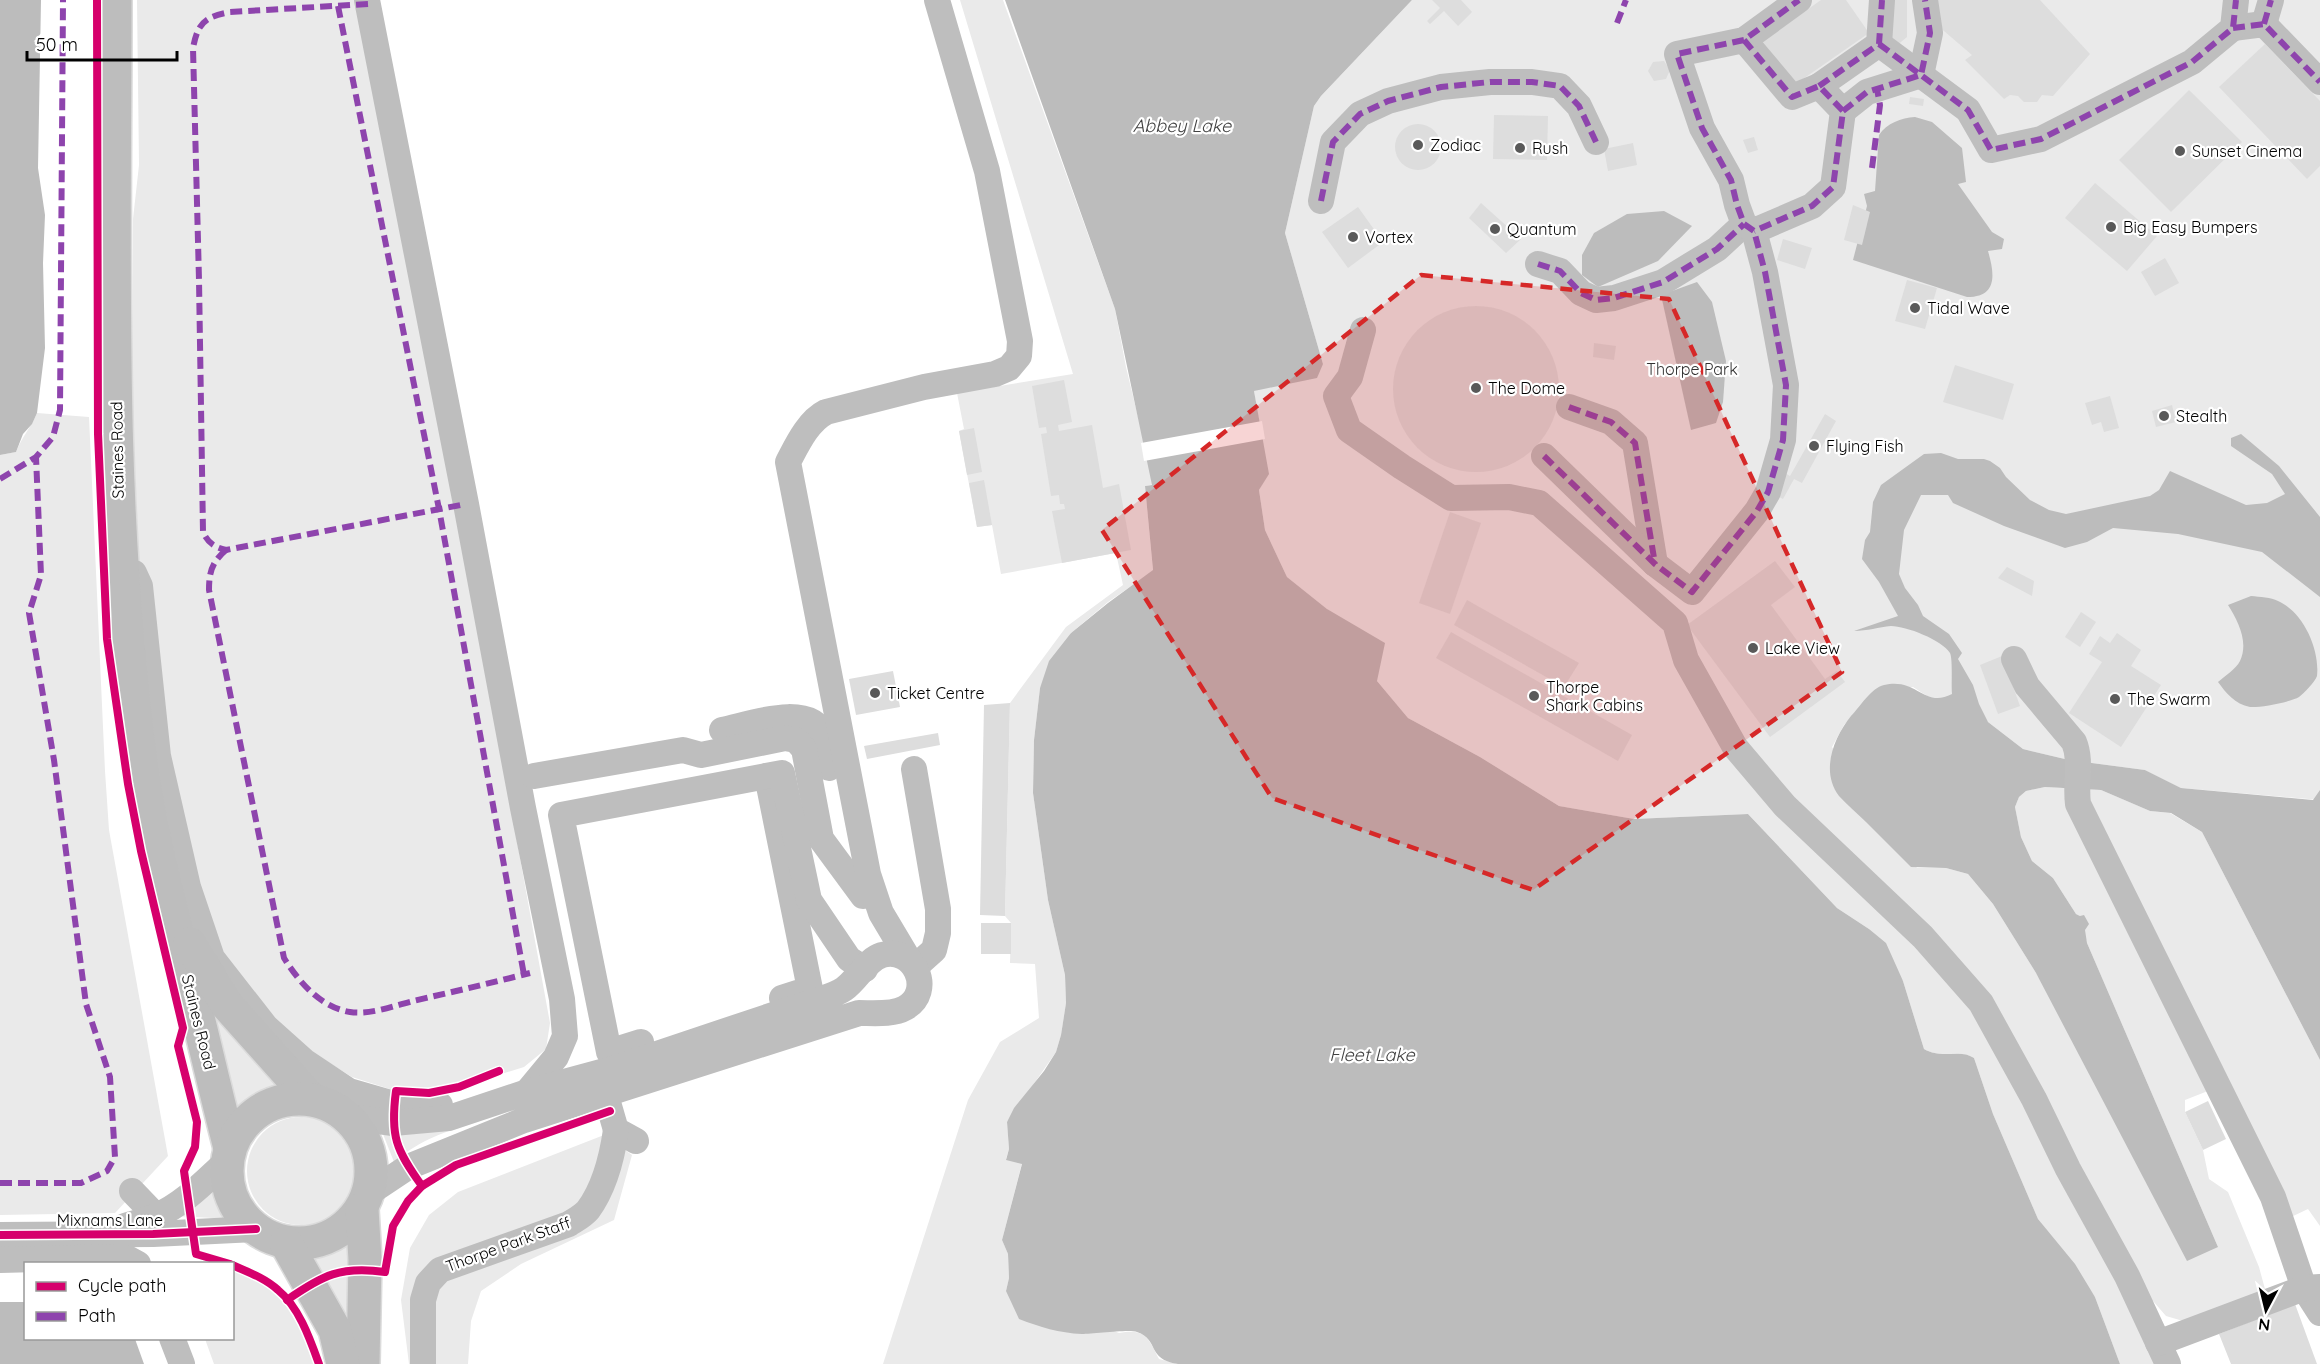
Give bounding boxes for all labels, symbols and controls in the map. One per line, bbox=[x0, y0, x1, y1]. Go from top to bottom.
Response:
scale bar bbox=[27, 24, 177, 62]
text: 50 m bbox=[36, 33, 78, 56]
water label: Abbey Lake bbox=[1133, 114, 1232, 137]
place label: Zodiac bbox=[1430, 135, 1481, 155]
marker: Zodiac bbox=[1411, 138, 1425, 152]
place label: Rush bbox=[1532, 138, 1568, 158]
marker: Rush bbox=[1513, 141, 1527, 155]
place label: Sunset Cinema bbox=[2192, 141, 2302, 161]
marker: Sunset Cinema bbox=[2173, 144, 2187, 158]
place label: Big Easy Bumpers bbox=[2123, 217, 2257, 237]
place label: Quantum bbox=[1507, 219, 1577, 239]
marker: Big Easy Bumpers bbox=[2104, 220, 2118, 234]
marker: Quantum bbox=[1488, 222, 1502, 236]
place label: Vortex bbox=[1365, 227, 1413, 247]
marker: Vortex bbox=[1346, 230, 1360, 244]
place label: Tidal Wave bbox=[1927, 298, 2010, 318]
marker: Tidal Wave bbox=[1908, 301, 1922, 315]
park label: Thorpe Park bbox=[1646, 359, 1738, 379]
place label: The Dome bbox=[1488, 378, 1565, 398]
marker: The Dome bbox=[1469, 381, 1483, 395]
street label: Staines Road bbox=[106, 401, 128, 499]
place label: Stealth bbox=[2176, 406, 2227, 426]
marker: Stealth bbox=[2157, 409, 2171, 423]
place label: Flying Fish bbox=[1826, 436, 1904, 456]
marker: Flying Fish bbox=[1807, 439, 1821, 453]
place label: Lake View bbox=[1765, 638, 1840, 658]
marker: Lake View bbox=[1746, 641, 1760, 655]
place label: Thorpe Shark Cabins bbox=[1546, 677, 1643, 715]
place label: Ticket Centre bbox=[887, 683, 984, 703]
marker: Ticket Centre bbox=[868, 686, 882, 700]
marker: Thorpe Shark Cabins bbox=[1527, 689, 1541, 703]
place label: The Swarm bbox=[2127, 689, 2211, 709]
marker: The Swarm bbox=[2108, 692, 2122, 706]
street label: Staines Road bbox=[178, 972, 220, 1072]
water label: Fleet Lake bbox=[1329, 1043, 1416, 1066]
street label: Mixnams Lane bbox=[57, 1210, 163, 1230]
street label: Thorpe Park Staff bbox=[443, 1212, 574, 1276]
legend bbox=[24, 1262, 234, 1340]
text: Cycle path bbox=[78, 1274, 166, 1297]
north arrow bbox=[2236, 1280, 2296, 1340]
text: Path bbox=[78, 1304, 116, 1327]
text: N bbox=[2257, 1314, 2271, 1336]

